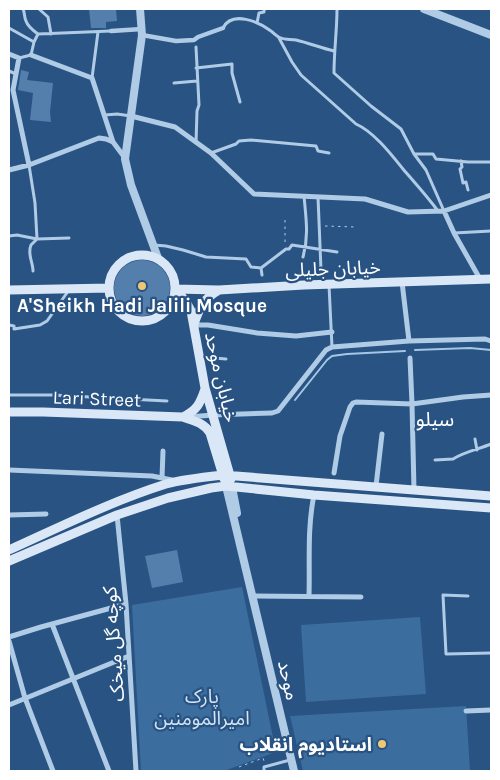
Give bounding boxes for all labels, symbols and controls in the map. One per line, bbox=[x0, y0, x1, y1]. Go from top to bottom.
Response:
street label: خیابان جلیلی bbox=[285, 256, 381, 282]
marker: A'Sheikh Hadi Jalili Mosque bbox=[136, 280, 148, 292]
place label: A'Sheikh Hadi Jalili Mosque bbox=[17, 295, 267, 317]
street label: خیابان موحد bbox=[200, 330, 242, 425]
street label: Lari Street bbox=[52, 386, 142, 412]
district label: سیلو bbox=[416, 408, 454, 431]
street label: کوچه گل میخک bbox=[99, 584, 130, 702]
street label: موحد bbox=[273, 658, 303, 702]
park label: پارک امیرالمومنین bbox=[154, 686, 250, 730]
place label: استادیوم انقلاب bbox=[239, 734, 372, 759]
marker: استادیوم انقلاب bbox=[376, 738, 388, 750]

